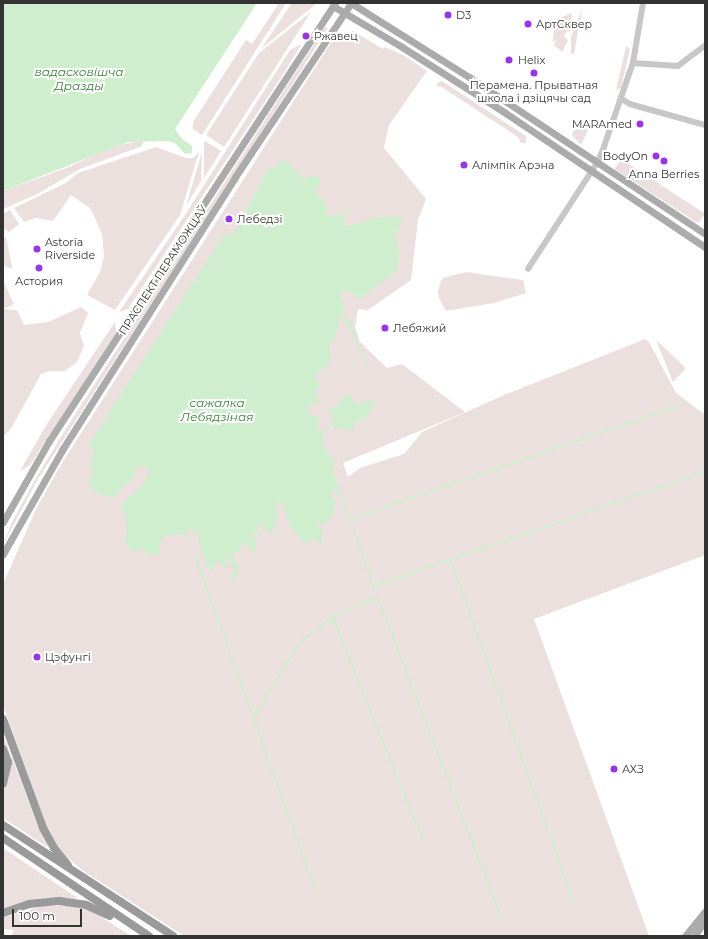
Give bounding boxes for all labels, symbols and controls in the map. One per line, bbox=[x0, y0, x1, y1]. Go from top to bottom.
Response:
place label: D3 bbox=[456, 8, 471, 22]
marker: D3 bbox=[443, 10, 453, 20]
place label: АртСквер bbox=[536, 17, 592, 31]
marker: АртСквер bbox=[523, 19, 533, 29]
place label: Ржавец bbox=[314, 29, 358, 43]
marker: Ржавец bbox=[301, 31, 311, 41]
place label: Helix bbox=[518, 53, 545, 67]
marker: Helix bbox=[503, 54, 515, 66]
water label: вадасховішча Дразды bbox=[34, 65, 124, 93]
marker: Перамена. Прыватная школа і дзіцячы сад bbox=[529, 68, 539, 78]
place label: Перамена. Прыватная школа і дзіцячы сад bbox=[470, 79, 598, 105]
place label: MARAmed bbox=[572, 117, 632, 131]
marker: MARAmed bbox=[635, 119, 645, 129]
place label: BodyOn bbox=[603, 149, 648, 163]
marker: BodyOn bbox=[651, 151, 661, 161]
marker: Anna Berries bbox=[659, 156, 669, 166]
place label: Алімпік Арэна bbox=[472, 158, 554, 172]
marker: Алімпік Арэна bbox=[459, 160, 469, 170]
place label: Anna Berries bbox=[629, 167, 699, 181]
street label: ПРАСПЕКТ ПЕРАМОЖЦАЎ bbox=[116, 203, 210, 337]
place label: Лебедзі bbox=[237, 212, 282, 226]
marker: Лебедзі bbox=[224, 214, 234, 224]
place label: Astoria Riverside bbox=[45, 236, 95, 262]
marker: Astoria Riverside bbox=[32, 244, 42, 254]
marker: Астория bbox=[34, 263, 44, 273]
place label: Астория bbox=[15, 274, 63, 288]
place label: Лебяжий bbox=[393, 321, 446, 335]
marker: Лебяжий bbox=[380, 323, 390, 333]
water label: сажалка Лебядзіная bbox=[181, 396, 253, 424]
place label: Цэфунгі bbox=[45, 650, 91, 664]
marker: Цэфунгі bbox=[32, 652, 42, 662]
place label: АХЗ bbox=[622, 762, 644, 776]
marker: АХЗ bbox=[609, 764, 619, 774]
scale bar bbox=[14, 901, 84, 927]
text: 100 m bbox=[19, 908, 55, 923]

